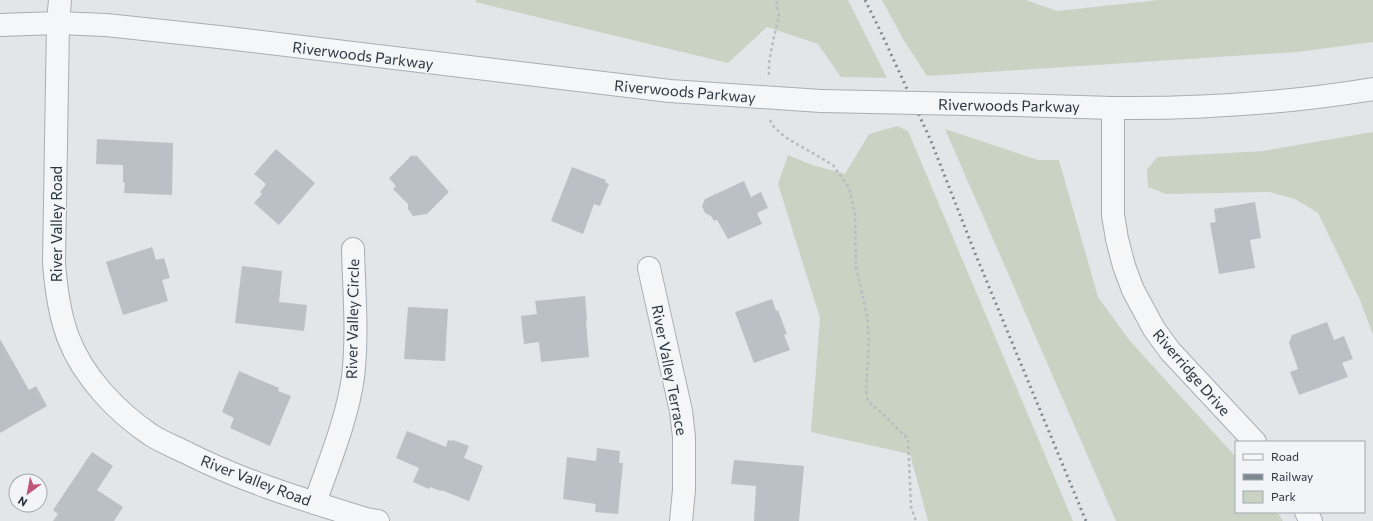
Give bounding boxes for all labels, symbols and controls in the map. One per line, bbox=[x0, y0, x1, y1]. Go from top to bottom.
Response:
street label: Riverwoods Parkway bbox=[291, 37, 435, 73]
street label: Riverwoods Parkway bbox=[614, 76, 757, 106]
street label: Riverwoods Parkway bbox=[938, 95, 1080, 115]
street label: River Valley Road bbox=[47, 166, 65, 282]
street label: River Valley Circle bbox=[342, 259, 362, 379]
street label: River Valley Terrace bbox=[648, 303, 692, 437]
street label: Riverridge Drive bbox=[1150, 325, 1235, 419]
legend bbox=[1235, 441, 1365, 513]
text: Road bbox=[1271, 449, 1299, 463]
street label: River Valley Road bbox=[198, 451, 314, 509]
text: Railway bbox=[1271, 469, 1313, 483]
north arrow bbox=[8, 473, 48, 513]
text: Park bbox=[1271, 489, 1297, 503]
text: N bbox=[15, 494, 29, 510]

